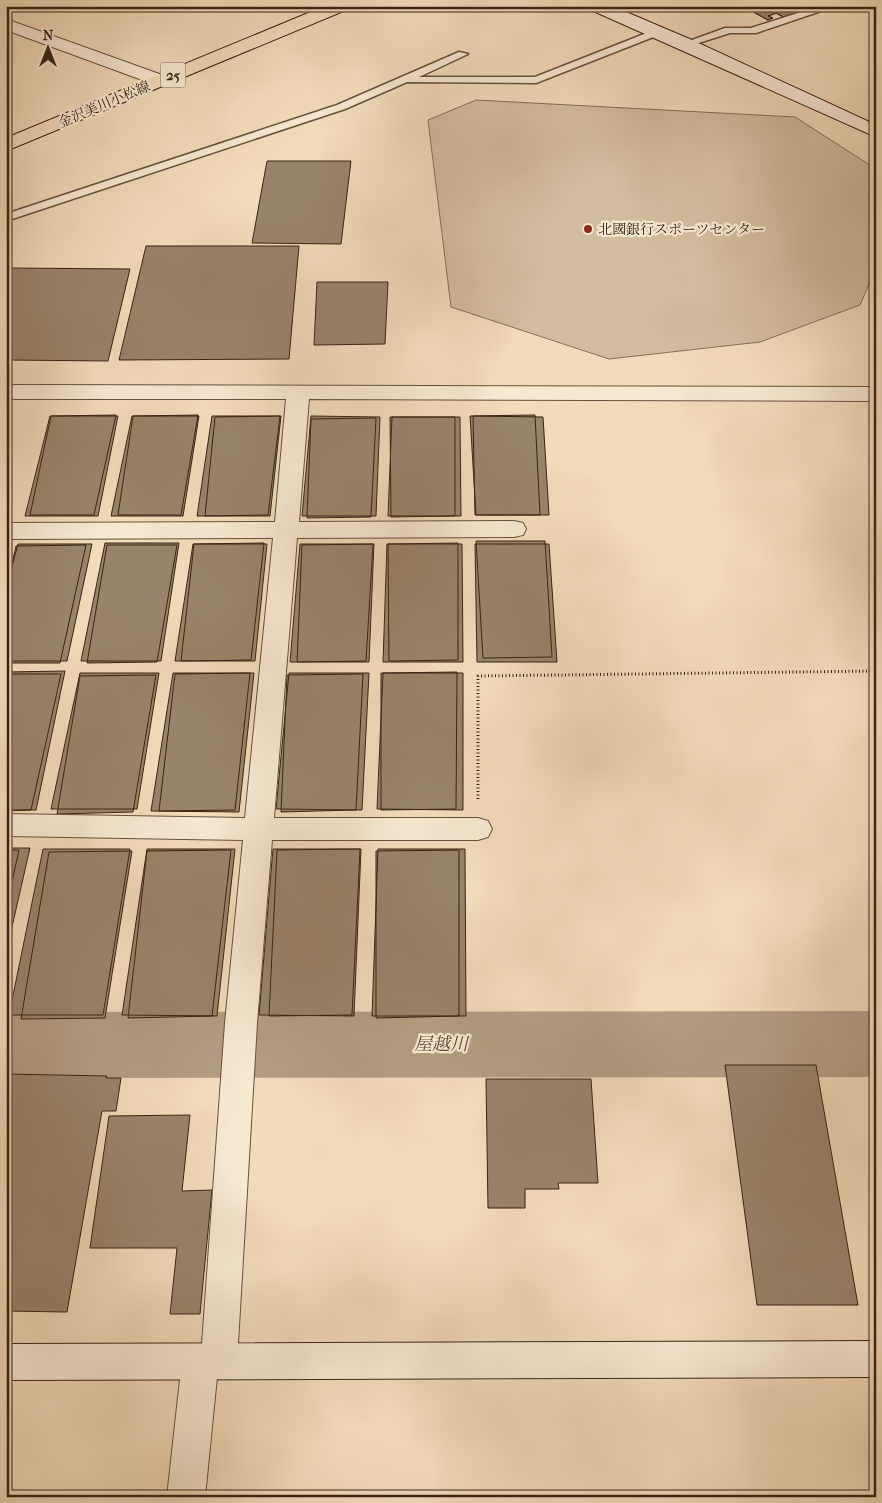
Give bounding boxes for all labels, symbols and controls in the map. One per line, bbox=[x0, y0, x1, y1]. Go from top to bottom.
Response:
north arrow bbox=[22, 22, 72, 72]
text: N bbox=[43, 27, 54, 44]
road number: 25 bbox=[160, 62, 186, 88]
street label: 金沢美川小松線 bbox=[56, 77, 153, 131]
place label: 北國銀行スポーツセンター bbox=[598, 221, 765, 238]
marker: 北國銀行スポーツセンター bbox=[582, 223, 594, 235]
water label: 屋越川 bbox=[414, 1034, 470, 1055]

